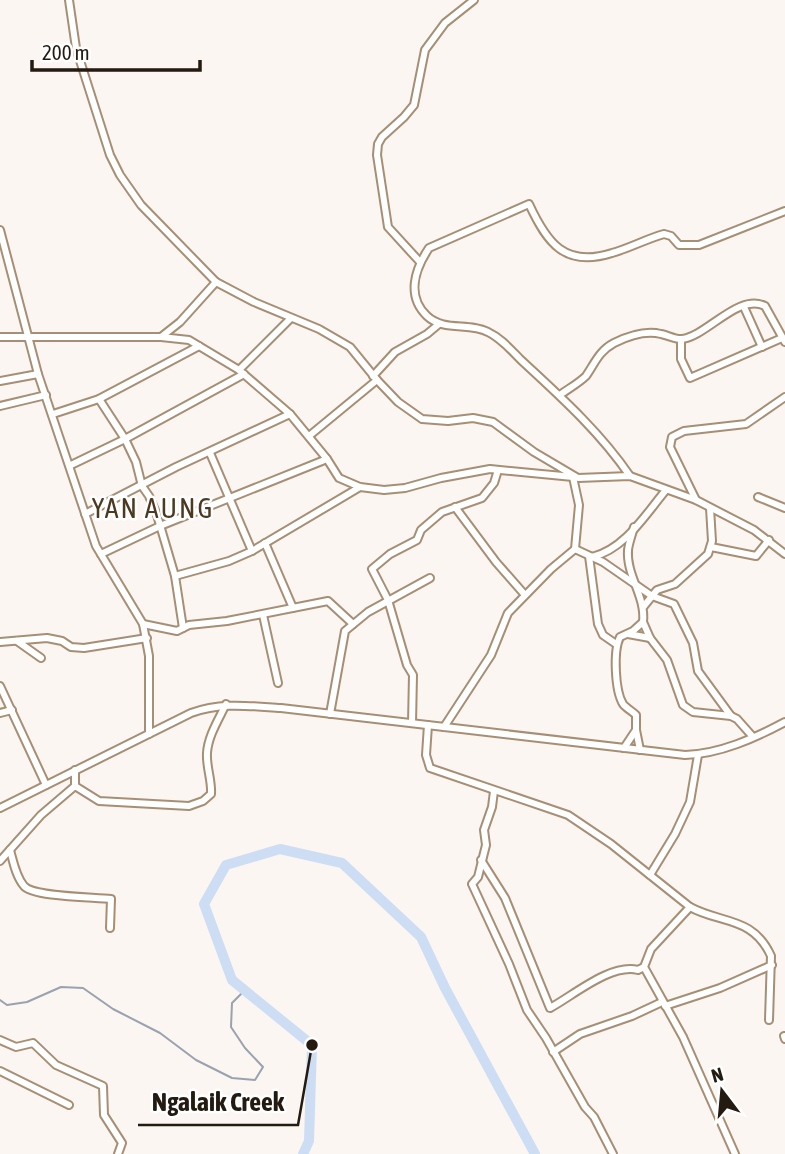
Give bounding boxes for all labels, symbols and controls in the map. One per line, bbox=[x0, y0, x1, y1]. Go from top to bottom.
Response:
scale bar bbox=[32, 28, 200, 72]
text: 200 m bbox=[42, 40, 90, 64]
district label: YAN AUNG bbox=[92, 492, 214, 524]
north arrow bbox=[687, 1056, 757, 1126]
text: N bbox=[709, 1063, 726, 1087]
callout: Ngalaik Creek bbox=[138, 1078, 298, 1125]
text: Ngalaik Creek bbox=[152, 1087, 285, 1117]

